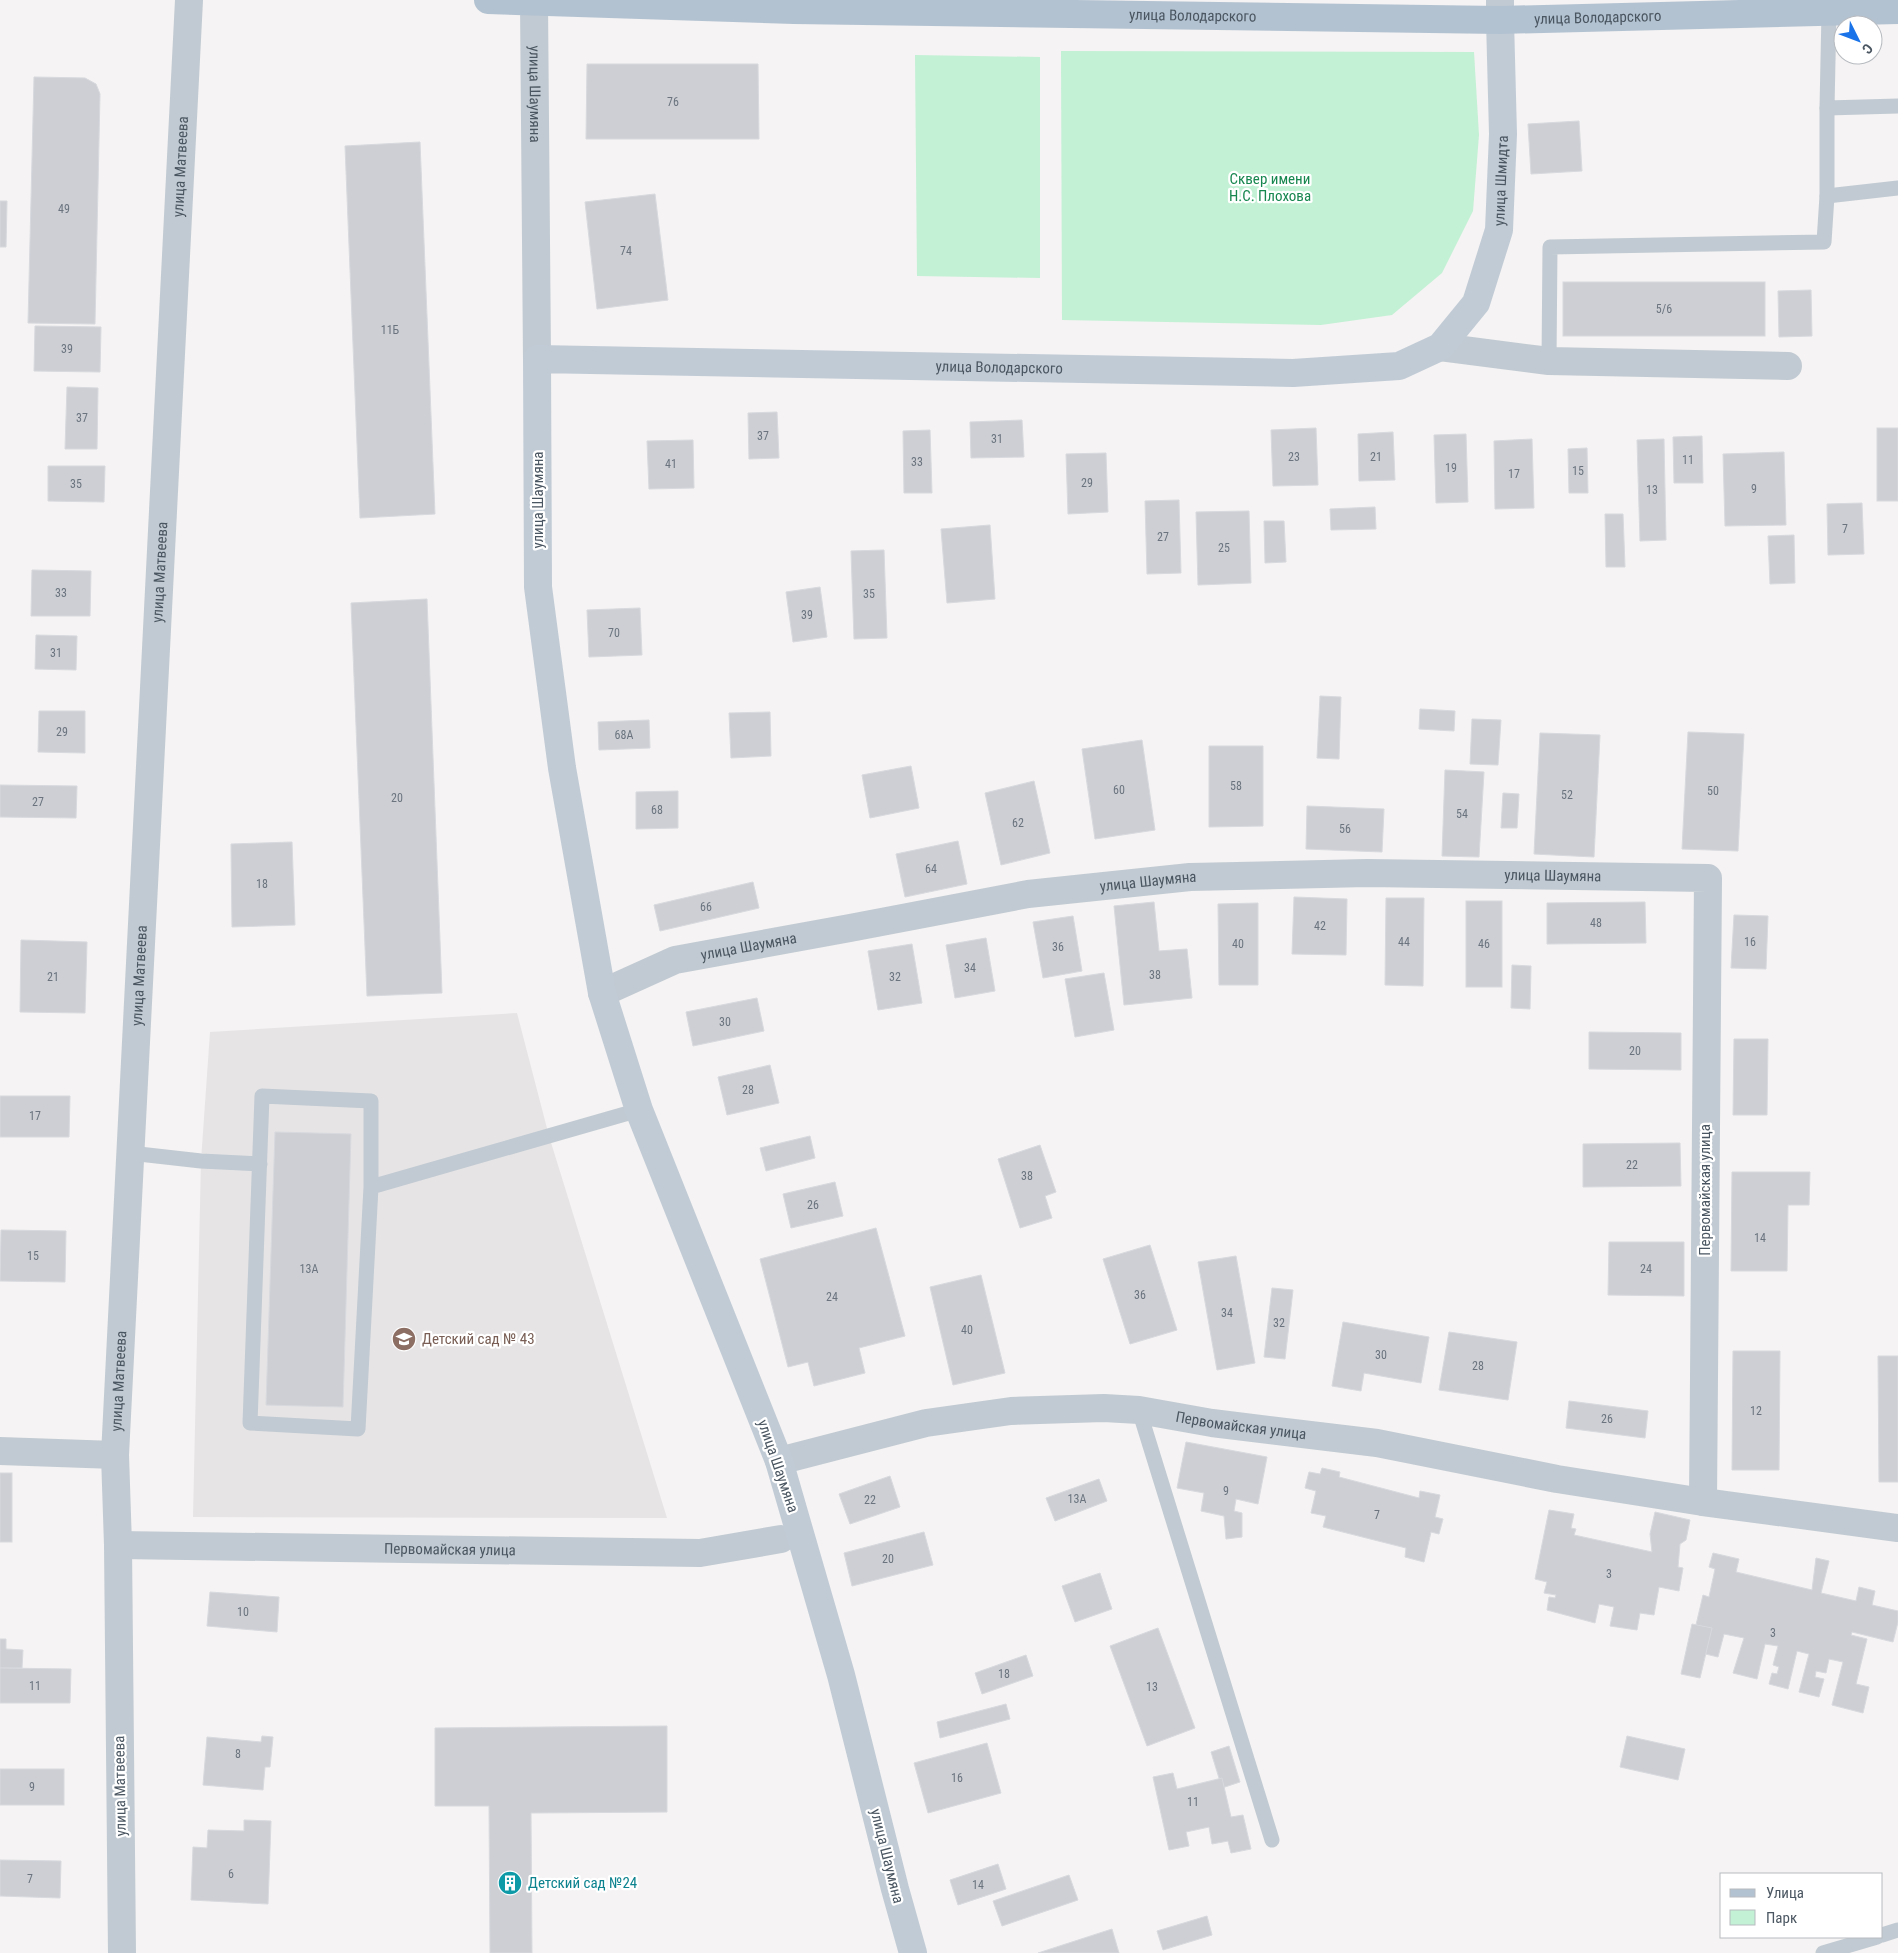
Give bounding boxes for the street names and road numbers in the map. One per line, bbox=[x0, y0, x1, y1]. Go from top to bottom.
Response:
street label: улица Володарского bbox=[1129, 6, 1257, 26]
street label: улица Володарского bbox=[1534, 7, 1662, 28]
street label: улица Шаумяна bbox=[525, 45, 544, 143]
street label: улица Матвеева bbox=[169, 116, 192, 218]
street label: улица Шмидта bbox=[1490, 135, 1512, 226]
street label: улица Володарского bbox=[935, 357, 1063, 378]
street label: улица Шаумяна bbox=[529, 451, 547, 549]
street label: улица Матвеева bbox=[148, 521, 171, 623]
street label: улица Шаумяна bbox=[1504, 866, 1601, 885]
street label: улица Шаумяна bbox=[1099, 868, 1197, 895]
street label: улица Матвеева bbox=[128, 925, 151, 1027]
street label: улица Шаумяна bbox=[699, 929, 798, 964]
street label: Первомайская улица bbox=[1696, 1124, 1714, 1256]
street label: улица Матвеева bbox=[107, 1330, 130, 1432]
street label: Первомайская улица bbox=[1174, 1408, 1307, 1443]
street label: улица Шаумяна bbox=[754, 1417, 802, 1515]
street label: Первомайская улица bbox=[384, 1540, 516, 1559]
street label: улица Матвеева bbox=[110, 1735, 130, 1837]
street label: улица Шаумяна bbox=[867, 1807, 907, 1905]

